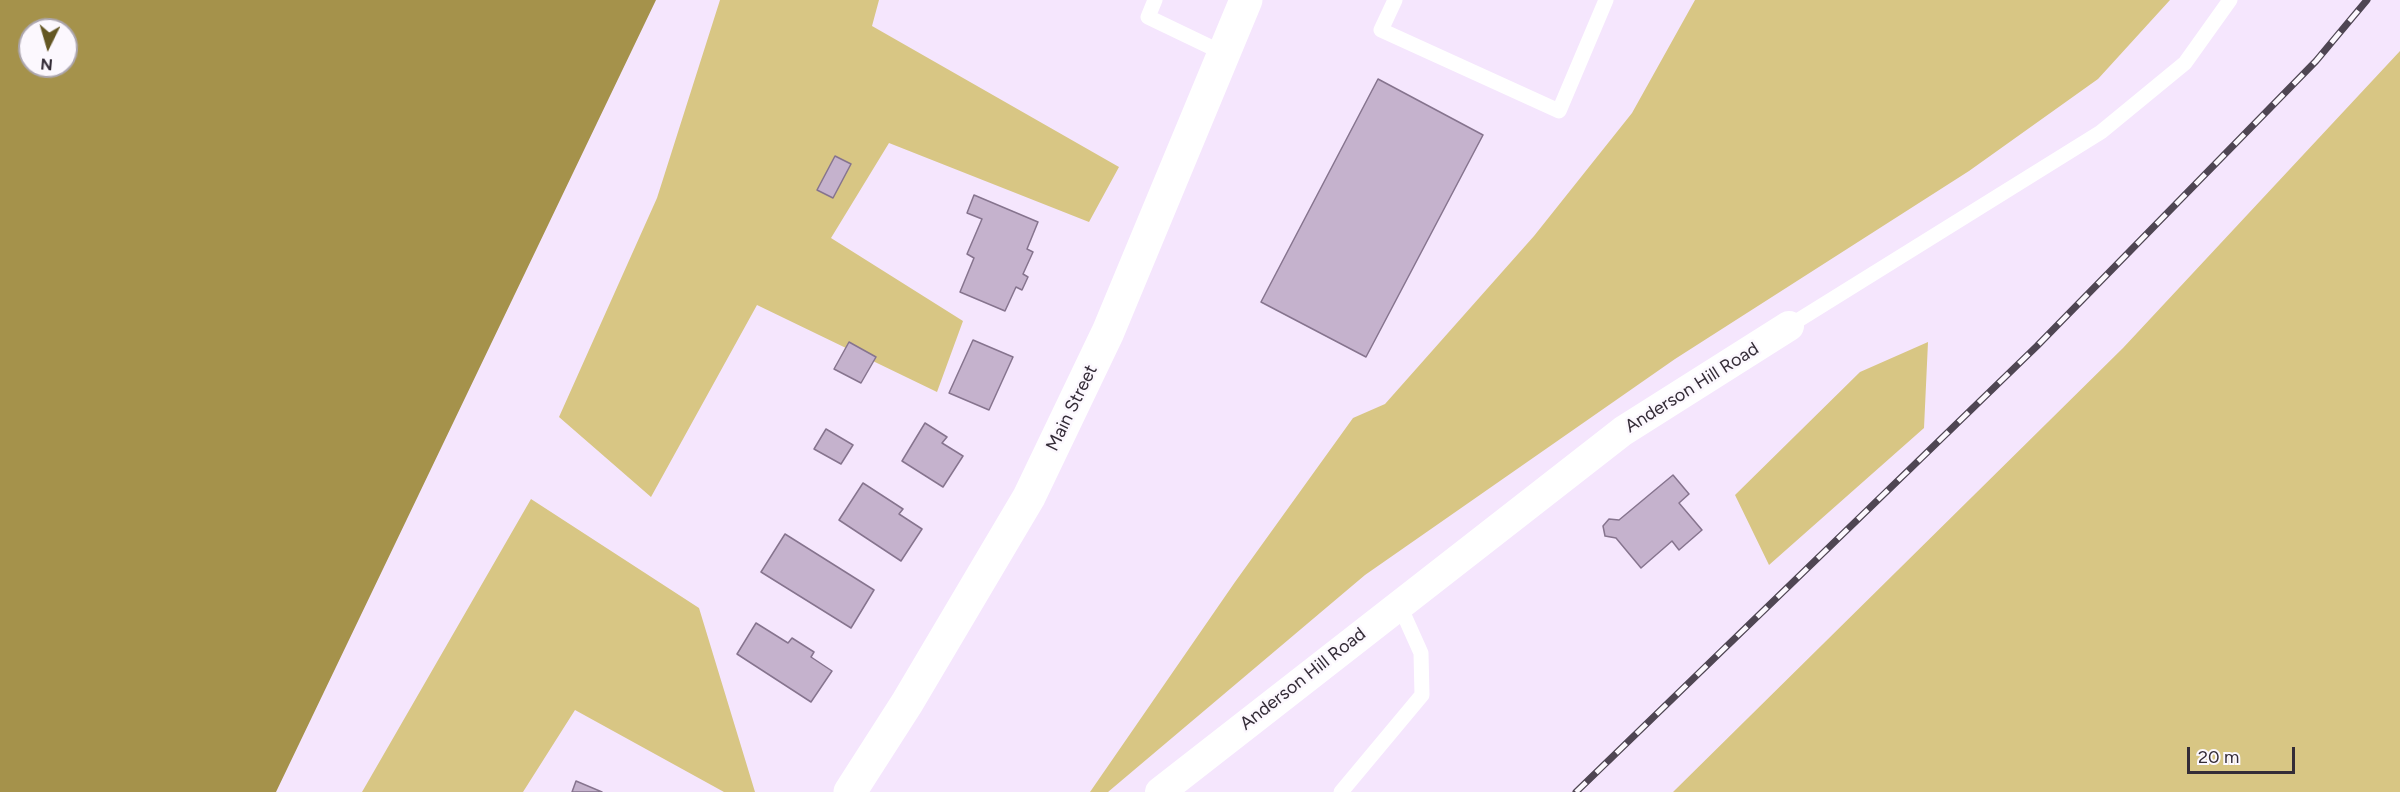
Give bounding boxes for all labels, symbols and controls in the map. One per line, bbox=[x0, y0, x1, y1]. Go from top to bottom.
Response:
north arrow bbox=[18, 18, 78, 78]
text: N bbox=[40, 54, 54, 74]
street label: Anderson Hill Road bbox=[1621, 338, 1763, 438]
street label: Main Street bbox=[1042, 361, 1102, 455]
street label: Anderson Hill Road bbox=[1236, 623, 1370, 735]
scale bar bbox=[2190, 735, 2298, 773]
text: 20 m bbox=[2198, 746, 2239, 768]

